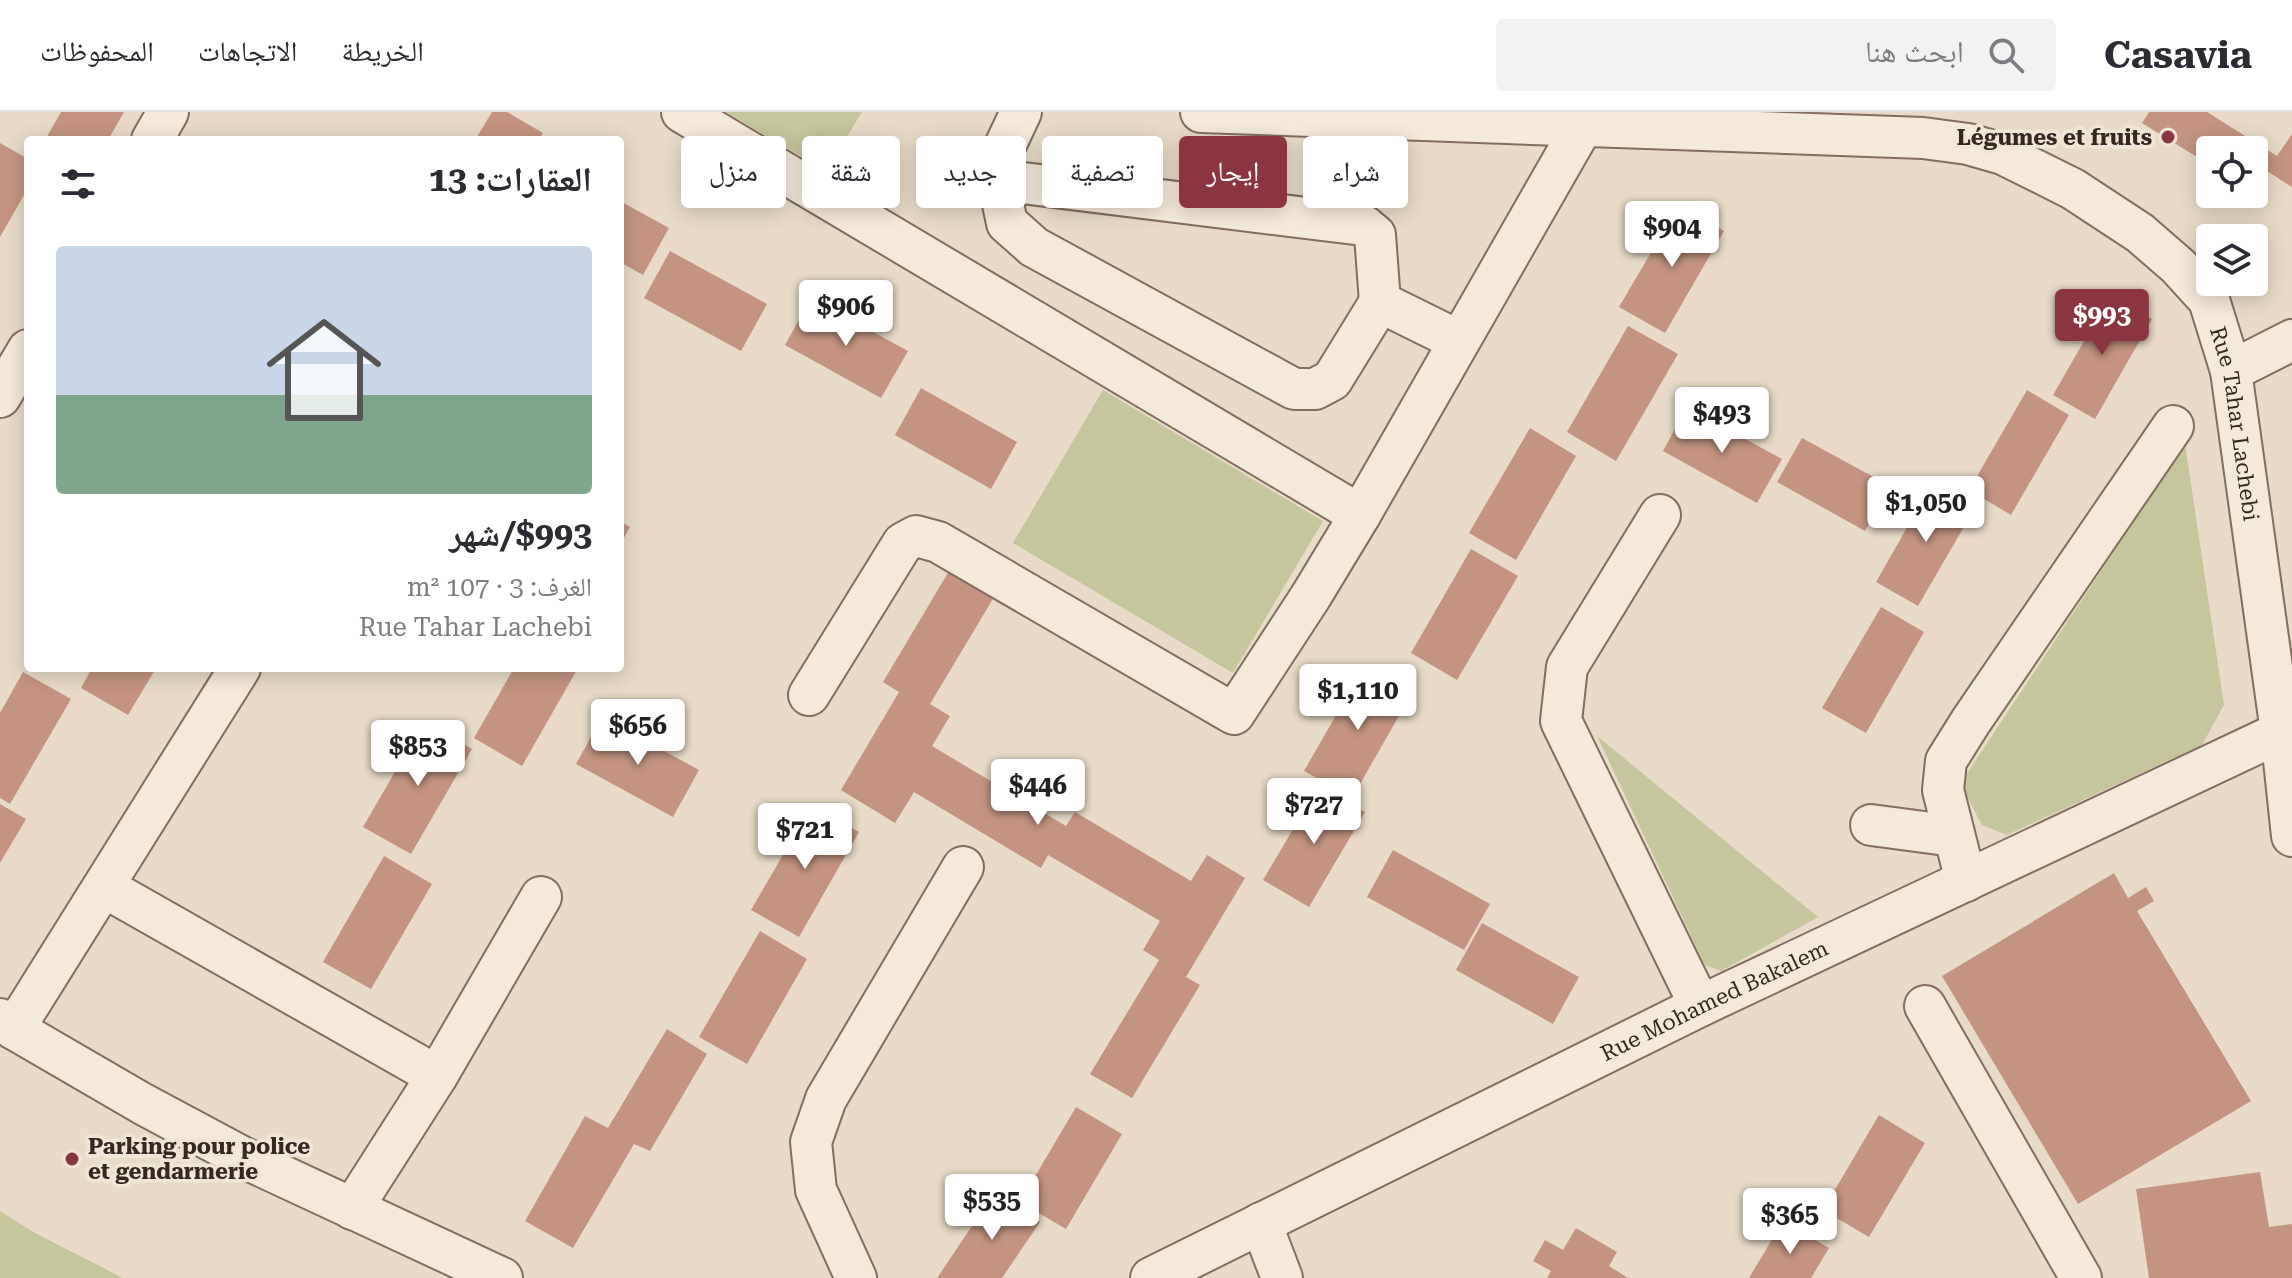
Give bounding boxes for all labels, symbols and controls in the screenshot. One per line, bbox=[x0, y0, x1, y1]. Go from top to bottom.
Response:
search box bbox=[1496, 19, 2056, 91]
icon: search bbox=[1984, 33, 2028, 77]
text: Casavia bbox=[2104, 33, 2252, 77]
text: ابحث هنا bbox=[1865, 34, 1964, 69]
text: المحفوظات bbox=[40, 35, 154, 68]
text: الاتجاهات bbox=[198, 35, 297, 68]
text: الخريطة bbox=[341, 35, 424, 68]
place label: Légumes et fruits bbox=[1957, 125, 2152, 150]
marker: Légumes et fruits bbox=[2159, 128, 2177, 146]
chip: منزل bbox=[681, 136, 786, 208]
chip: شقة bbox=[802, 136, 900, 208]
chip: جديد bbox=[916, 136, 1026, 208]
chip: تصفية bbox=[1042, 136, 1163, 208]
chip: إيجار bbox=[1179, 136, 1287, 208]
chip: شراء bbox=[1303, 136, 1408, 208]
map controls bbox=[2196, 136, 2268, 296]
button: locate bbox=[2196, 136, 2268, 208]
text: العقارات: 13 bbox=[429, 159, 592, 199]
icon: filters bbox=[56, 162, 100, 206]
pin: $904 bbox=[1625, 201, 1719, 269]
text: $904 bbox=[1643, 212, 1701, 242]
button: layers bbox=[2196, 224, 2268, 296]
pin: $906 bbox=[799, 280, 893, 348]
pin: $993 bbox=[2055, 289, 2149, 357]
text: $906 bbox=[817, 291, 875, 321]
icon: home bbox=[252, 298, 396, 442]
text: $993 bbox=[2073, 300, 2131, 330]
street label: Rue Tahar Lachebi bbox=[2205, 323, 2264, 523]
pin: $493 bbox=[1675, 387, 1769, 455]
text: $493 bbox=[1693, 398, 1751, 428]
pin: $1,050 bbox=[1861, 476, 1991, 544]
text: $1,050 bbox=[1885, 487, 1967, 517]
text: $993/شهر bbox=[449, 514, 592, 554]
text: الغرف: 3 · 107 m² bbox=[407, 572, 592, 602]
text: Rue Tahar Lachebi bbox=[359, 612, 592, 642]
pin: $1,110 bbox=[1293, 664, 1423, 732]
text: $1,110 bbox=[1317, 675, 1399, 705]
pin: $656 bbox=[591, 699, 685, 767]
text: $656 bbox=[609, 710, 667, 740]
pin: $853 bbox=[371, 720, 465, 788]
text: $853 bbox=[389, 731, 447, 761]
pin: $446 bbox=[991, 759, 1085, 827]
text: $446 bbox=[1009, 770, 1067, 800]
pin: $727 bbox=[1267, 778, 1361, 846]
text: $727 bbox=[1285, 789, 1343, 819]
pin: $721 bbox=[758, 803, 852, 871]
text: $721 bbox=[776, 814, 834, 844]
street label: Rue Mohamed Bakalem bbox=[1596, 935, 1832, 1066]
place label: Parking pour police et gendarmerie bbox=[88, 1134, 310, 1184]
marker: Parking pour police et gendarmerie bbox=[63, 1150, 81, 1168]
pin: $535 bbox=[945, 1174, 1039, 1242]
text: $535 bbox=[963, 1185, 1021, 1215]
pin: $365 bbox=[1743, 1188, 1837, 1256]
text: $365 bbox=[1761, 1199, 1819, 1229]

